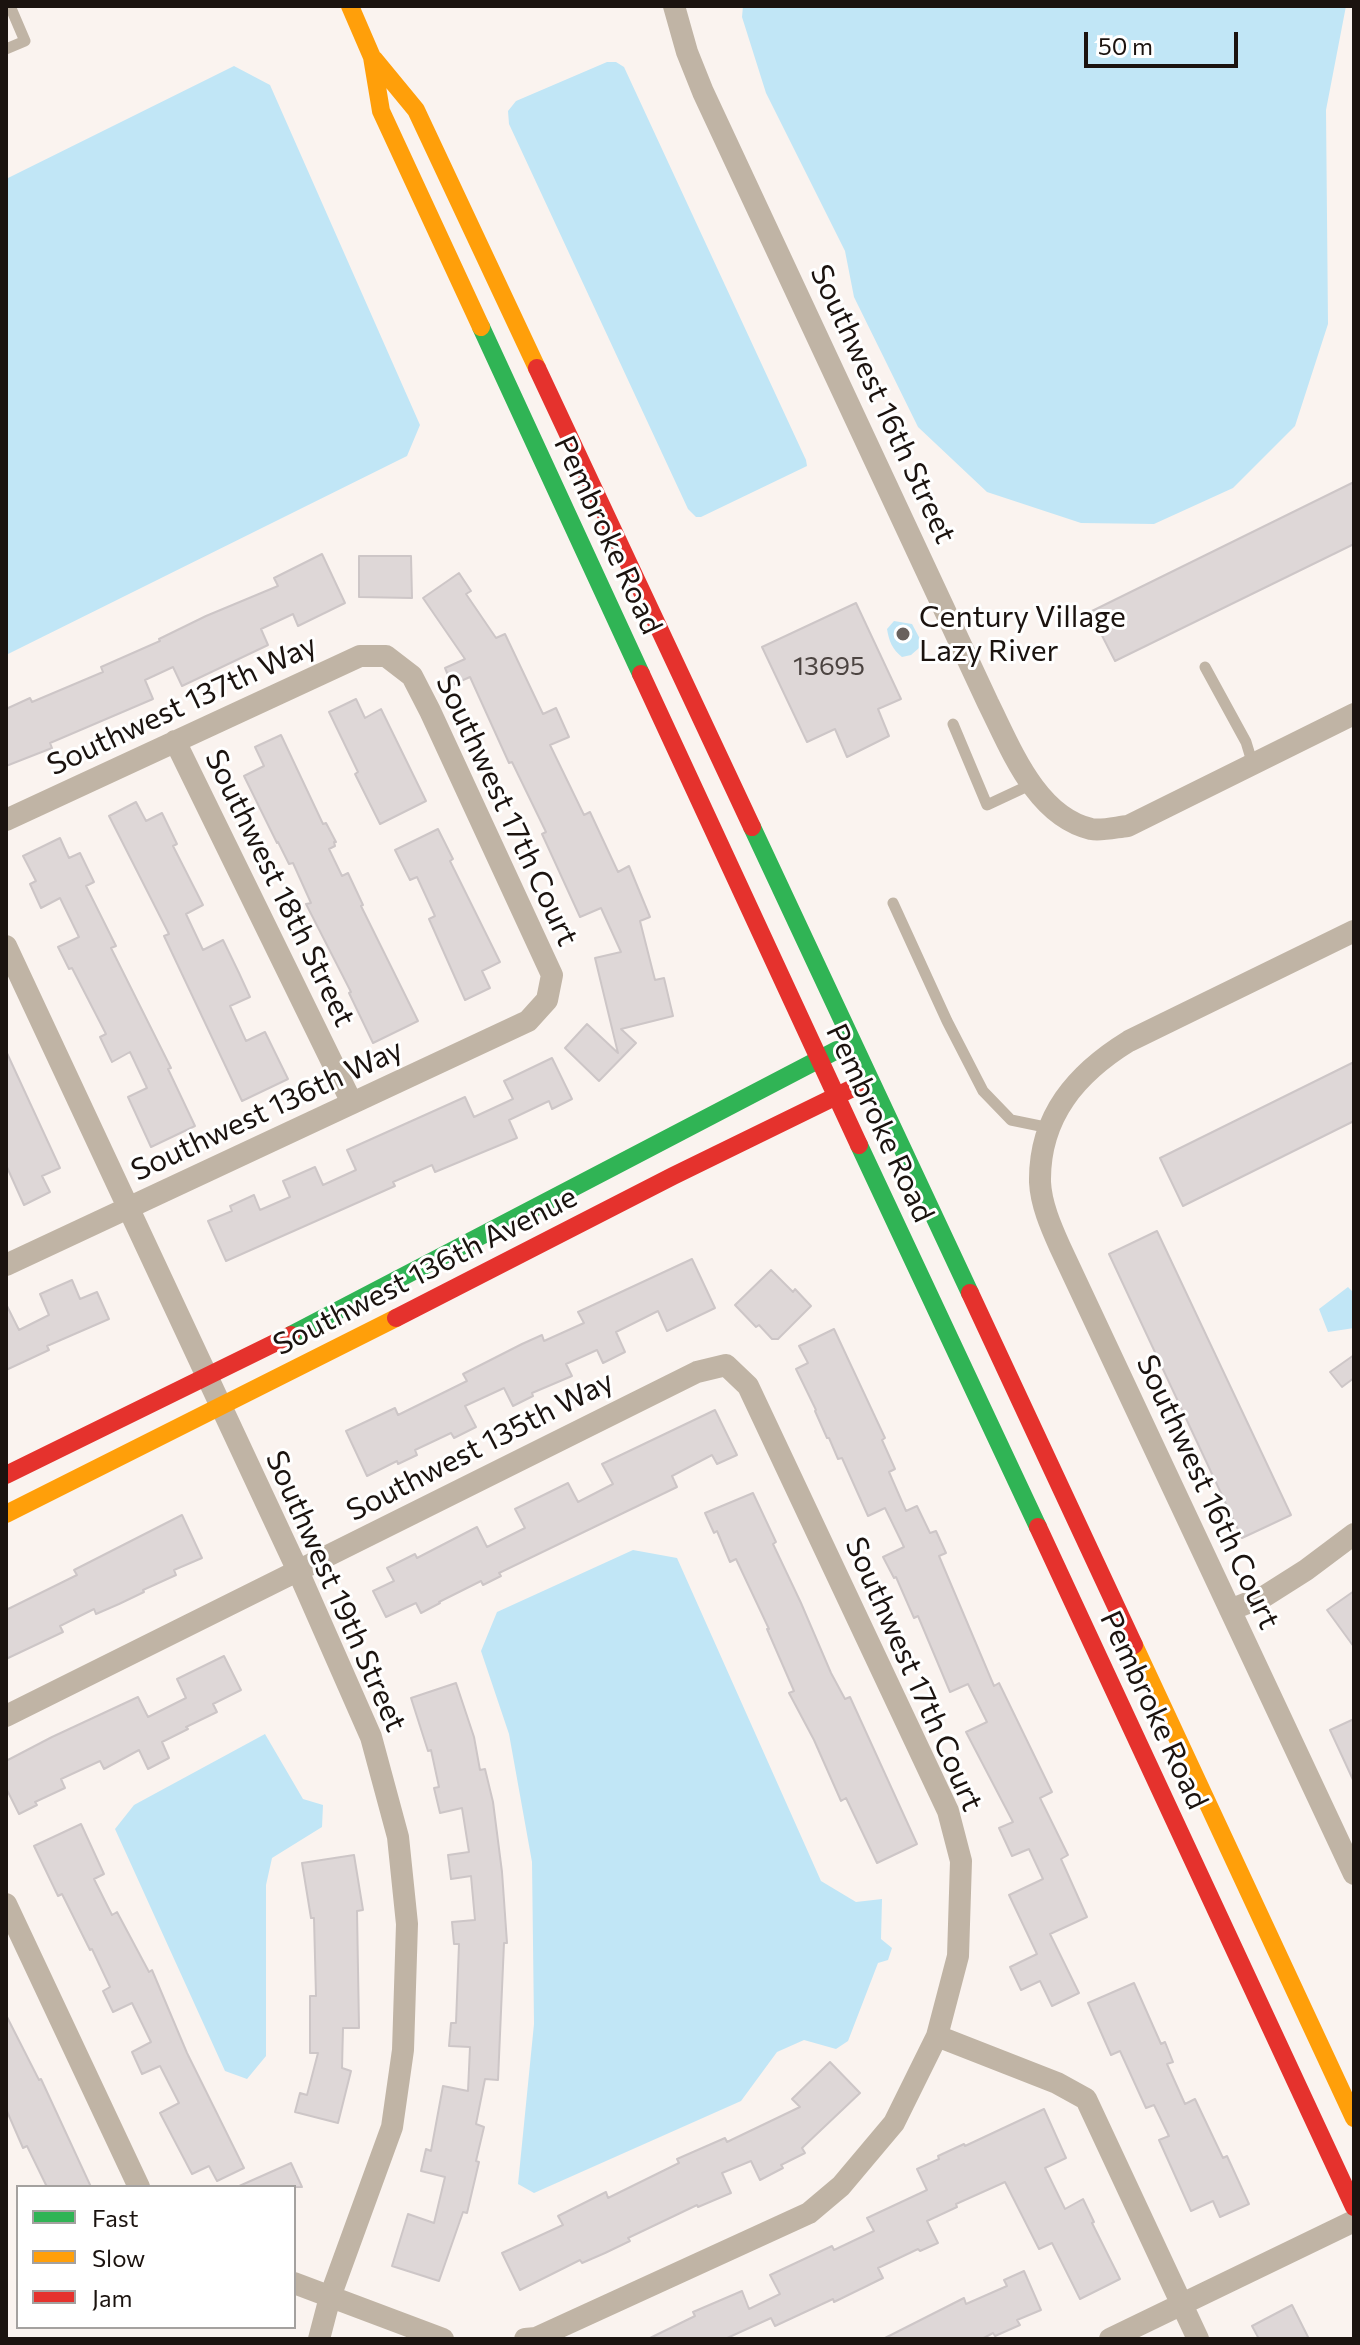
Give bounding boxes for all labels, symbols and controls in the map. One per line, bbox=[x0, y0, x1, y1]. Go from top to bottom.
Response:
scale bar bbox=[1088, 16, 1242, 66]
text: 50 m bbox=[1098, 31, 1153, 60]
street label: Southwest 16th Street bbox=[803, 259, 963, 549]
street label: Pembroke Road bbox=[546, 430, 670, 640]
place label: Century Village Lazy River bbox=[919, 599, 1126, 670]
marker: Century Village Lazy River bbox=[894, 625, 912, 643]
street label: Southwest 137th Way bbox=[42, 627, 322, 783]
house number: 13695 bbox=[793, 650, 865, 682]
street label: Southwest 17th Court bbox=[428, 668, 586, 952]
street label: Southwest 18th Street bbox=[197, 744, 363, 1032]
street label: Pembroke Road bbox=[818, 1018, 942, 1228]
street label: Southwest 136th Way bbox=[125, 1031, 409, 1189]
street label: Southwest 136th Avenue bbox=[267, 1179, 583, 1363]
street label: Southwest 16th Court bbox=[1129, 1349, 1287, 1635]
street label: Southwest 135th Way bbox=[341, 1363, 619, 1529]
street label: Southwest 19th Street bbox=[258, 1445, 414, 1737]
street label: Southwest 17th Court bbox=[837, 1532, 991, 1816]
street label: Pembroke Road bbox=[1092, 1605, 1216, 1815]
legend bbox=[16, 2185, 296, 2329]
text: Fast bbox=[92, 2203, 139, 2232]
text: Slow bbox=[92, 2243, 145, 2272]
text: Jam bbox=[92, 2283, 132, 2312]

